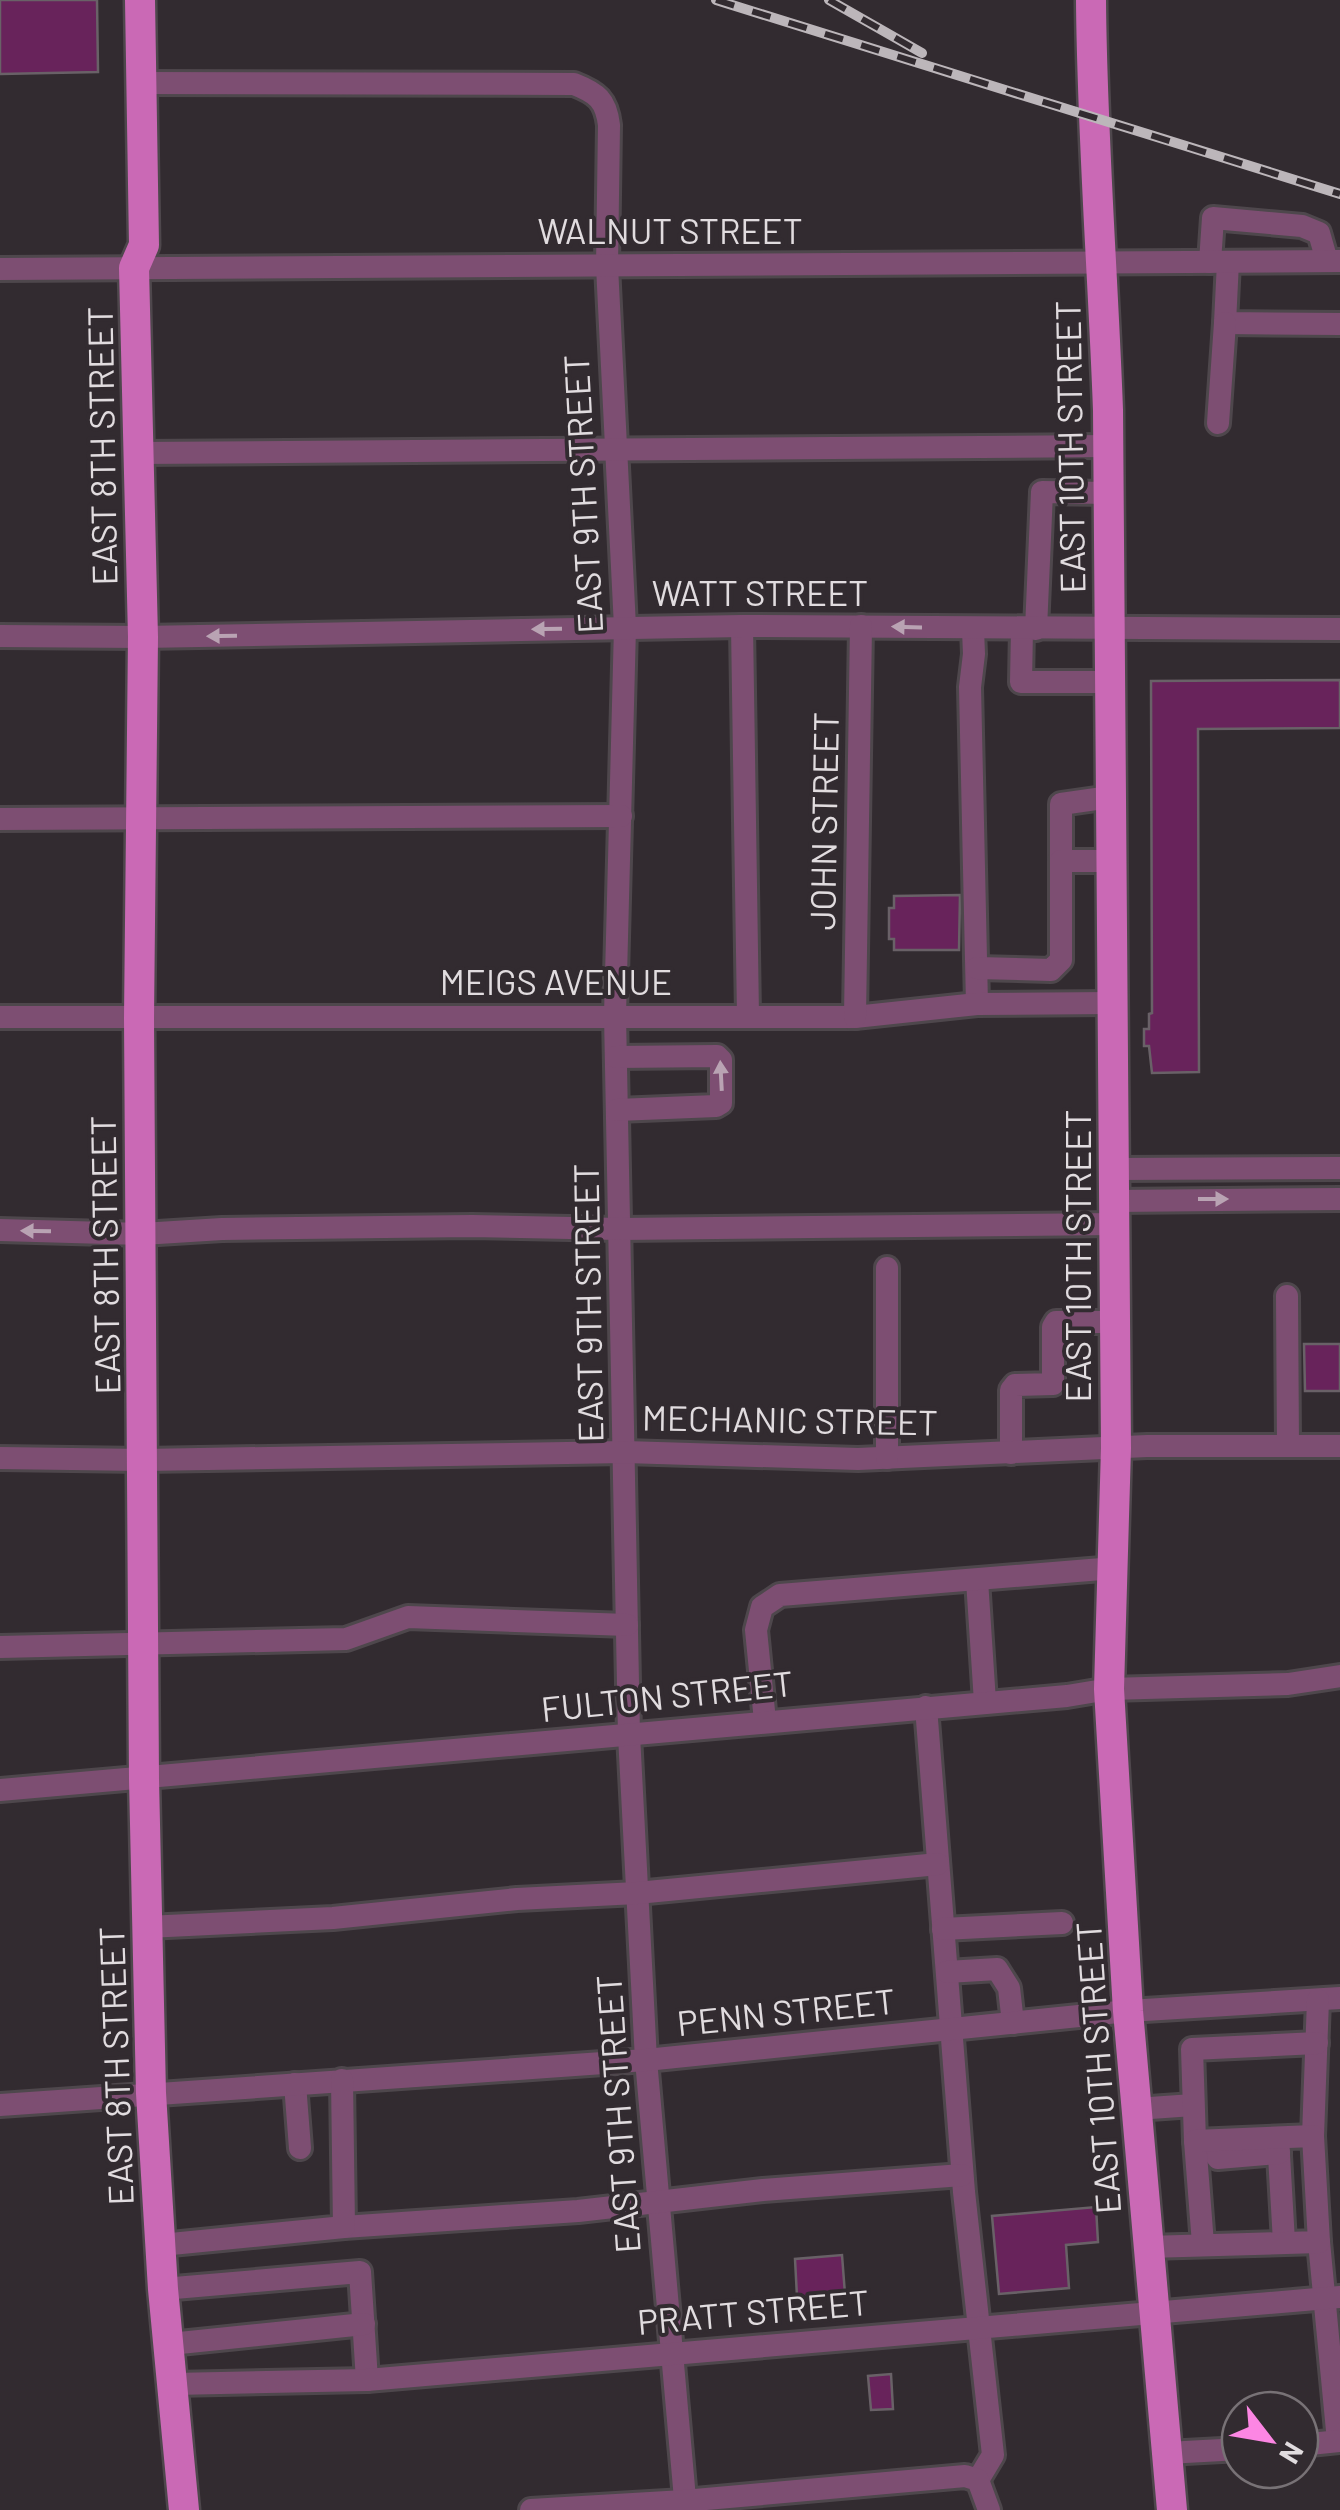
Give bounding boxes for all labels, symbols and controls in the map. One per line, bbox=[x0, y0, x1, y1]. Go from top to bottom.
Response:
street label: WALNUT STREET bbox=[537, 209, 803, 251]
street label: EAST 10TH STREET bbox=[1045, 300, 1093, 594]
street label: EAST 8TH STREET bbox=[78, 306, 124, 586]
street label: EAST 9TH STREET bbox=[554, 354, 610, 634]
street label: WATT STREET bbox=[652, 571, 868, 613]
one-way arrow bbox=[890, 619, 922, 635]
one-way arrow bbox=[530, 621, 562, 637]
one-way arrow bbox=[205, 628, 237, 644]
street label: JOHN STREET bbox=[800, 711, 846, 931]
street label: MEIGS AVENUE bbox=[440, 960, 672, 1002]
one-way arrow bbox=[712, 1060, 728, 1091]
street label: EAST 10TH STREET bbox=[1056, 1110, 1098, 1402]
street label: EAST 8TH STREET bbox=[81, 1115, 127, 1395]
street label: EAST 9TH STREET bbox=[564, 1163, 610, 1443]
one-way arrow bbox=[1197, 1191, 1229, 1207]
one-way arrow bbox=[19, 1223, 51, 1239]
street label: MECHANIC STREET bbox=[642, 1395, 938, 1443]
street label: FULTON STREET bbox=[539, 1661, 795, 1729]
street label: EAST 10TH STREET bbox=[1066, 1920, 1128, 2216]
street label: EAST 8TH STREET bbox=[89, 1926, 141, 2206]
street label: EAST 9TH STREET bbox=[586, 1973, 648, 2255]
street label: PENN STREET bbox=[675, 1979, 897, 2043]
street label: PRATT STREET bbox=[635, 2280, 871, 2342]
north arrow bbox=[1220, 2390, 1320, 2490]
text: N bbox=[1273, 2437, 1312, 2470]

